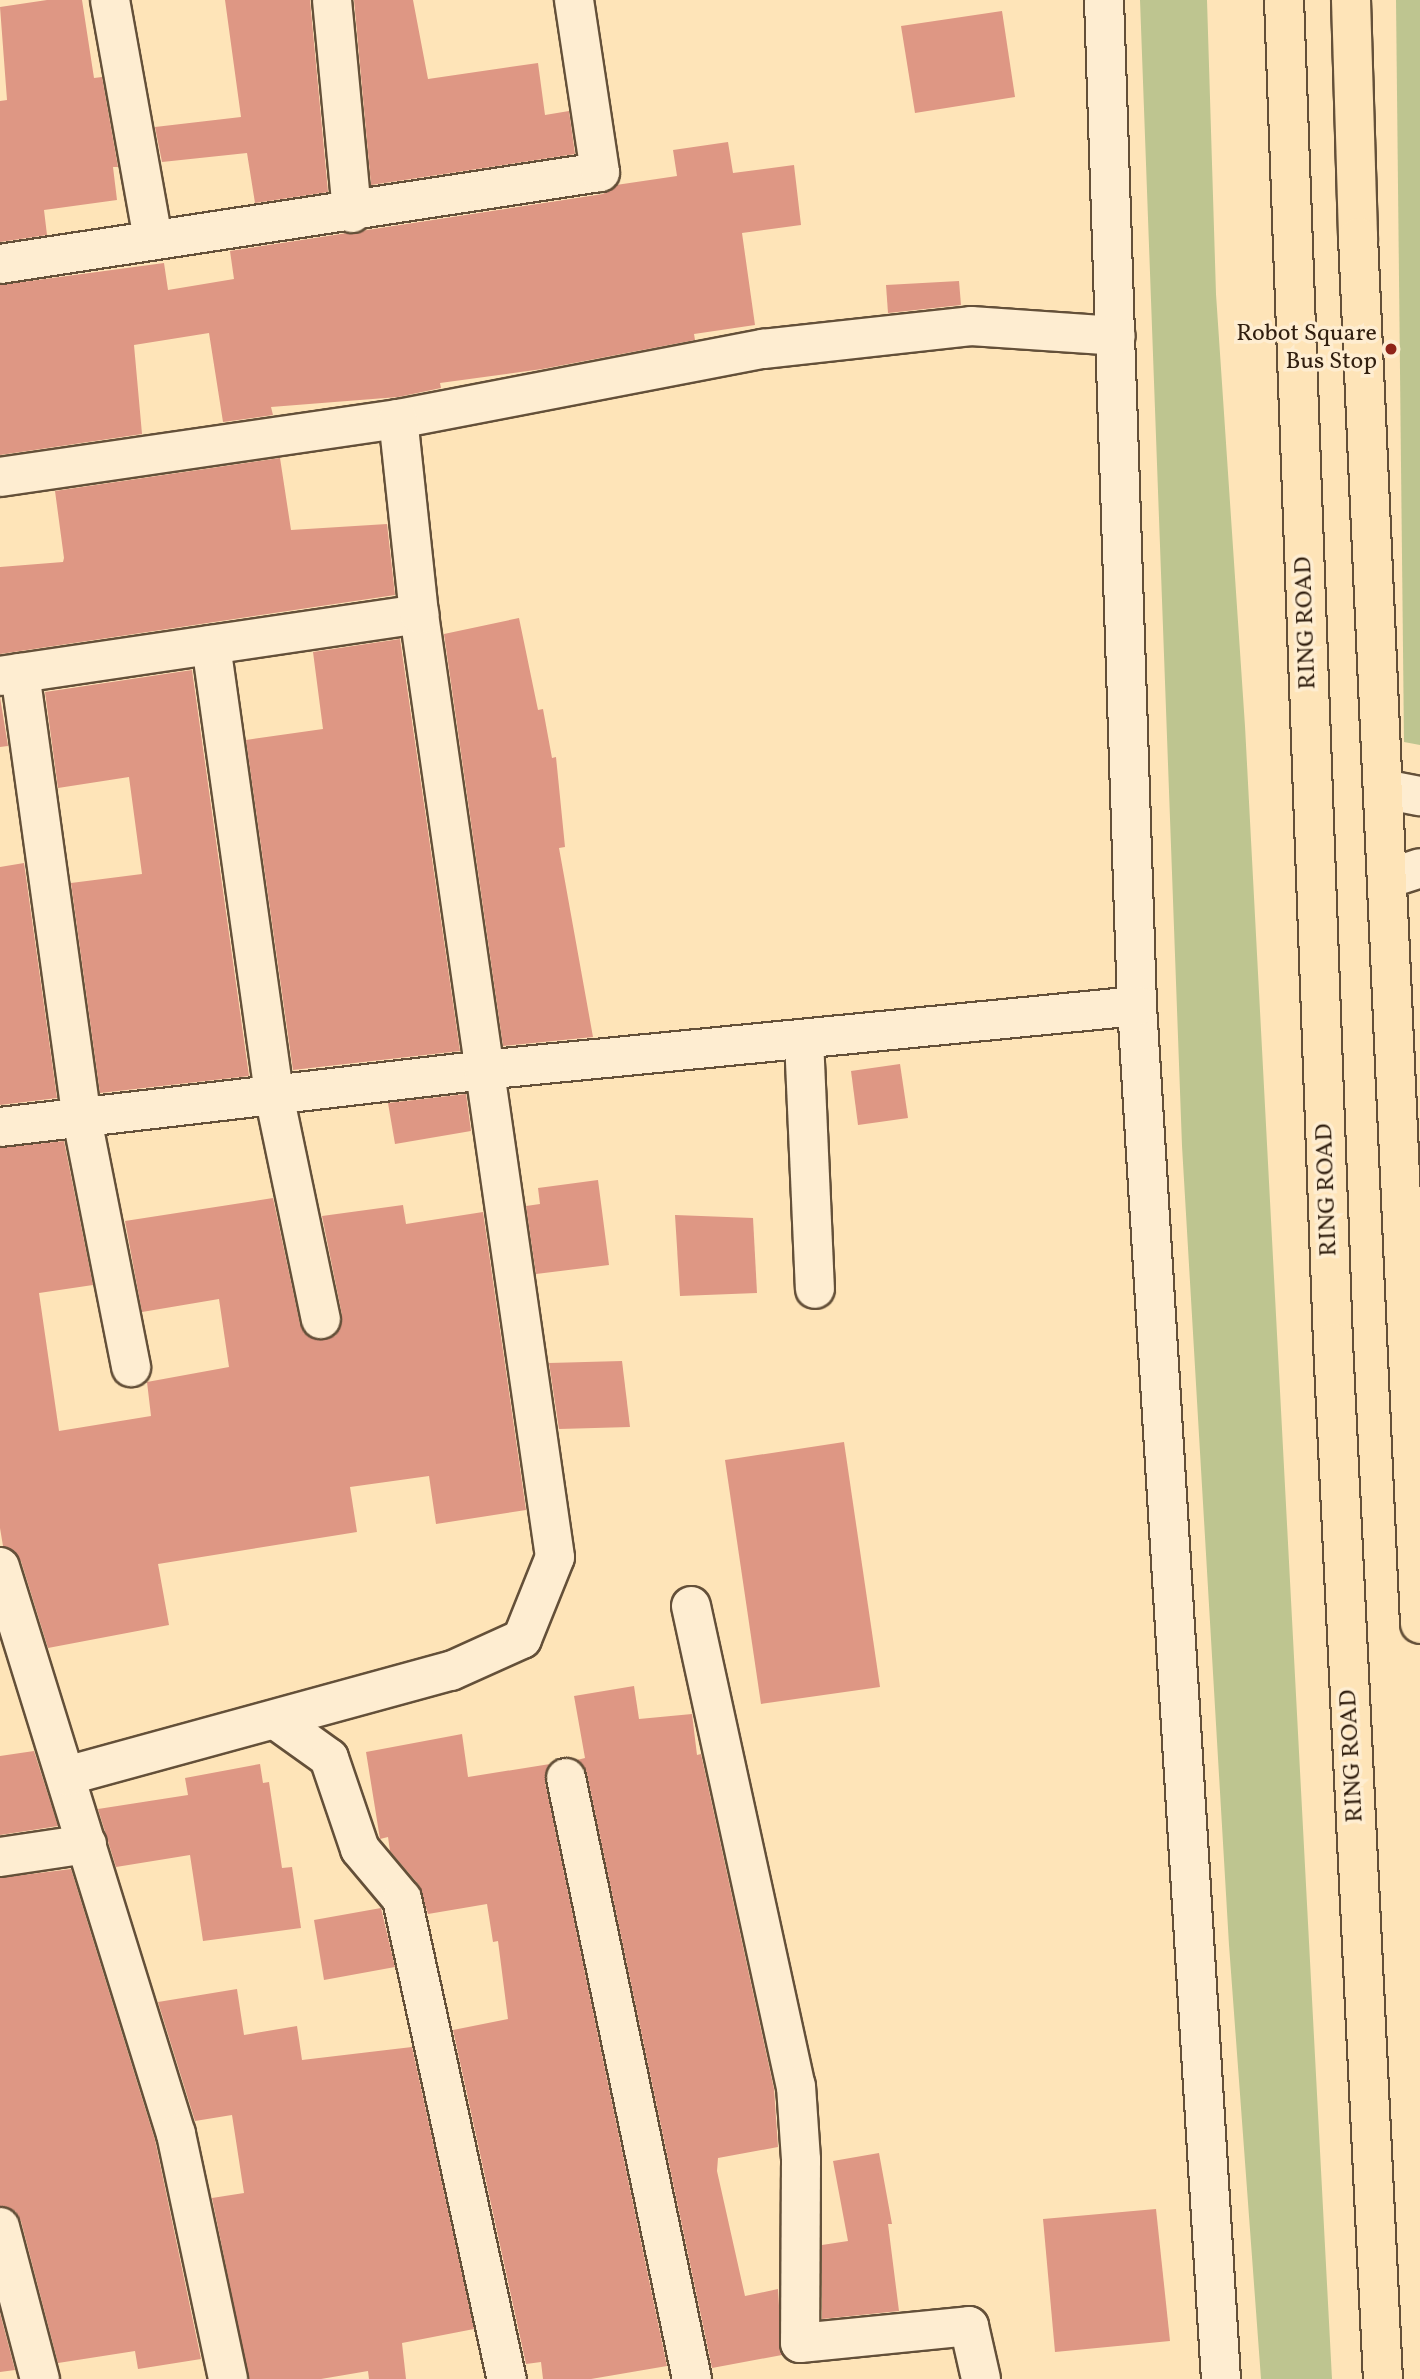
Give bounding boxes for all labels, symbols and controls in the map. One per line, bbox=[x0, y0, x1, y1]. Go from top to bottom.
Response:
place label: Robot Square Bus Stop bbox=[1236, 321, 1377, 377]
marker: Robot Square Bus Stop bbox=[1383, 341, 1399, 357]
street label: RING ROAD bbox=[1290, 556, 1324, 690]
street label: RING ROAD bbox=[1311, 1123, 1345, 1257]
street label: RING ROAD bbox=[1335, 1689, 1371, 1823]

